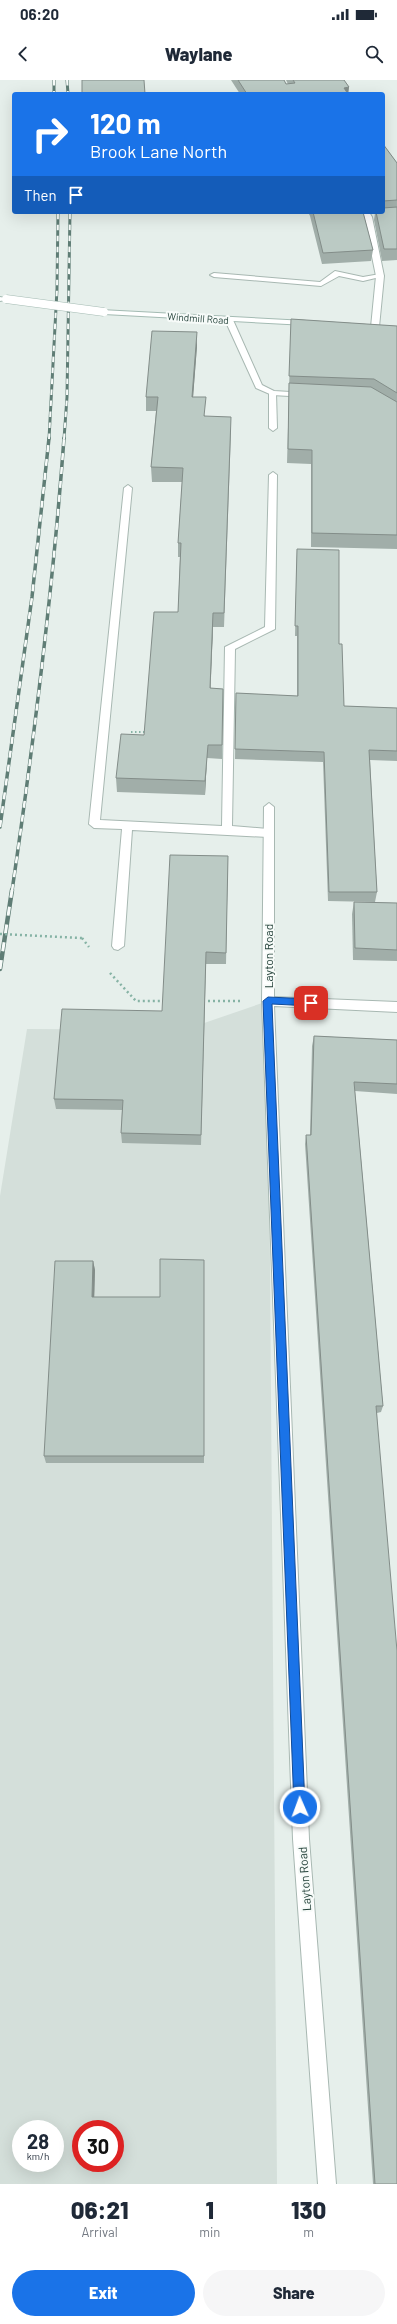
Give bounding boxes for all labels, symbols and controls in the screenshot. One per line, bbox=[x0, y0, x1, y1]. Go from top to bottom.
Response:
text: 06:20 bbox=[20, 5, 59, 23]
icon: back bbox=[12, 43, 34, 65]
text: Waylane bbox=[165, 43, 232, 65]
icon: search bbox=[363, 43, 385, 65]
text: 120 m bbox=[90, 106, 161, 140]
icon: right bbox=[24, 108, 76, 160]
text: Brook Lane North bbox=[90, 140, 227, 162]
icon: arrive bbox=[65, 184, 87, 206]
text: Then bbox=[24, 186, 57, 204]
street label: Windmill Road bbox=[167, 310, 229, 326]
street label: Layton Road bbox=[261, 924, 275, 988]
pin bbox=[294, 986, 328, 1020]
icon: arrive bbox=[300, 992, 322, 1014]
position arrow bbox=[279, 1786, 321, 1828]
street label: Layton Road bbox=[295, 1846, 313, 1912]
speed limit sign: 30 bbox=[72, 2120, 124, 2172]
text: 28 bbox=[27, 2129, 49, 2153]
text: km/h bbox=[27, 2150, 49, 2162]
text: 06:21 bbox=[71, 2195, 129, 2224]
text: 1 bbox=[205, 2195, 214, 2224]
text: 130 bbox=[291, 2195, 326, 2224]
text: Arrival bbox=[81, 2224, 118, 2240]
text: min bbox=[199, 2224, 220, 2240]
text: m bbox=[303, 2224, 314, 2240]
button: Exit bbox=[12, 2270, 195, 2316]
button: Share bbox=[203, 2270, 385, 2316]

